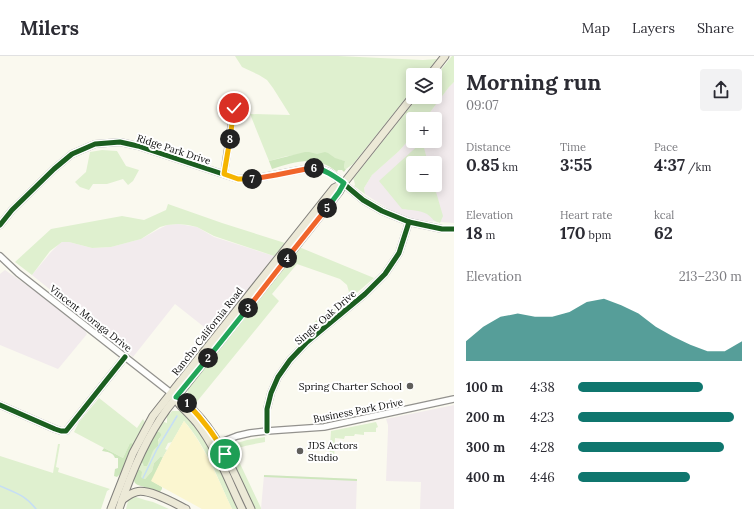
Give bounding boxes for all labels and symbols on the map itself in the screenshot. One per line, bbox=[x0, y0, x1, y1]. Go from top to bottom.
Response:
pin bbox=[217, 91, 251, 125]
pin: 8 bbox=[220, 129, 240, 149]
street label: Ridge Park Drive bbox=[135, 131, 213, 168]
pin: 6 bbox=[304, 158, 324, 178]
pin: 7 bbox=[242, 169, 262, 189]
pin: 5 bbox=[317, 198, 337, 218]
pin: 4 bbox=[277, 248, 297, 268]
street label: Vincent Moraga Drive bbox=[46, 282, 135, 355]
street label: Rancho California Road bbox=[169, 285, 246, 378]
street label: Single Oak Drive bbox=[292, 287, 359, 348]
pin: 3 bbox=[238, 298, 258, 318]
pin: 2 bbox=[198, 348, 218, 368]
place label: Spring Charter School bbox=[299, 380, 402, 393]
marker: Spring Charter School bbox=[405, 381, 415, 391]
pin: 1 bbox=[177, 393, 197, 413]
street label: Business Park Drive bbox=[312, 395, 405, 426]
pin bbox=[208, 437, 242, 471]
place label: JDS Actors Studio bbox=[307, 439, 358, 464]
marker: JDS Actors Studio bbox=[295, 446, 305, 456]

